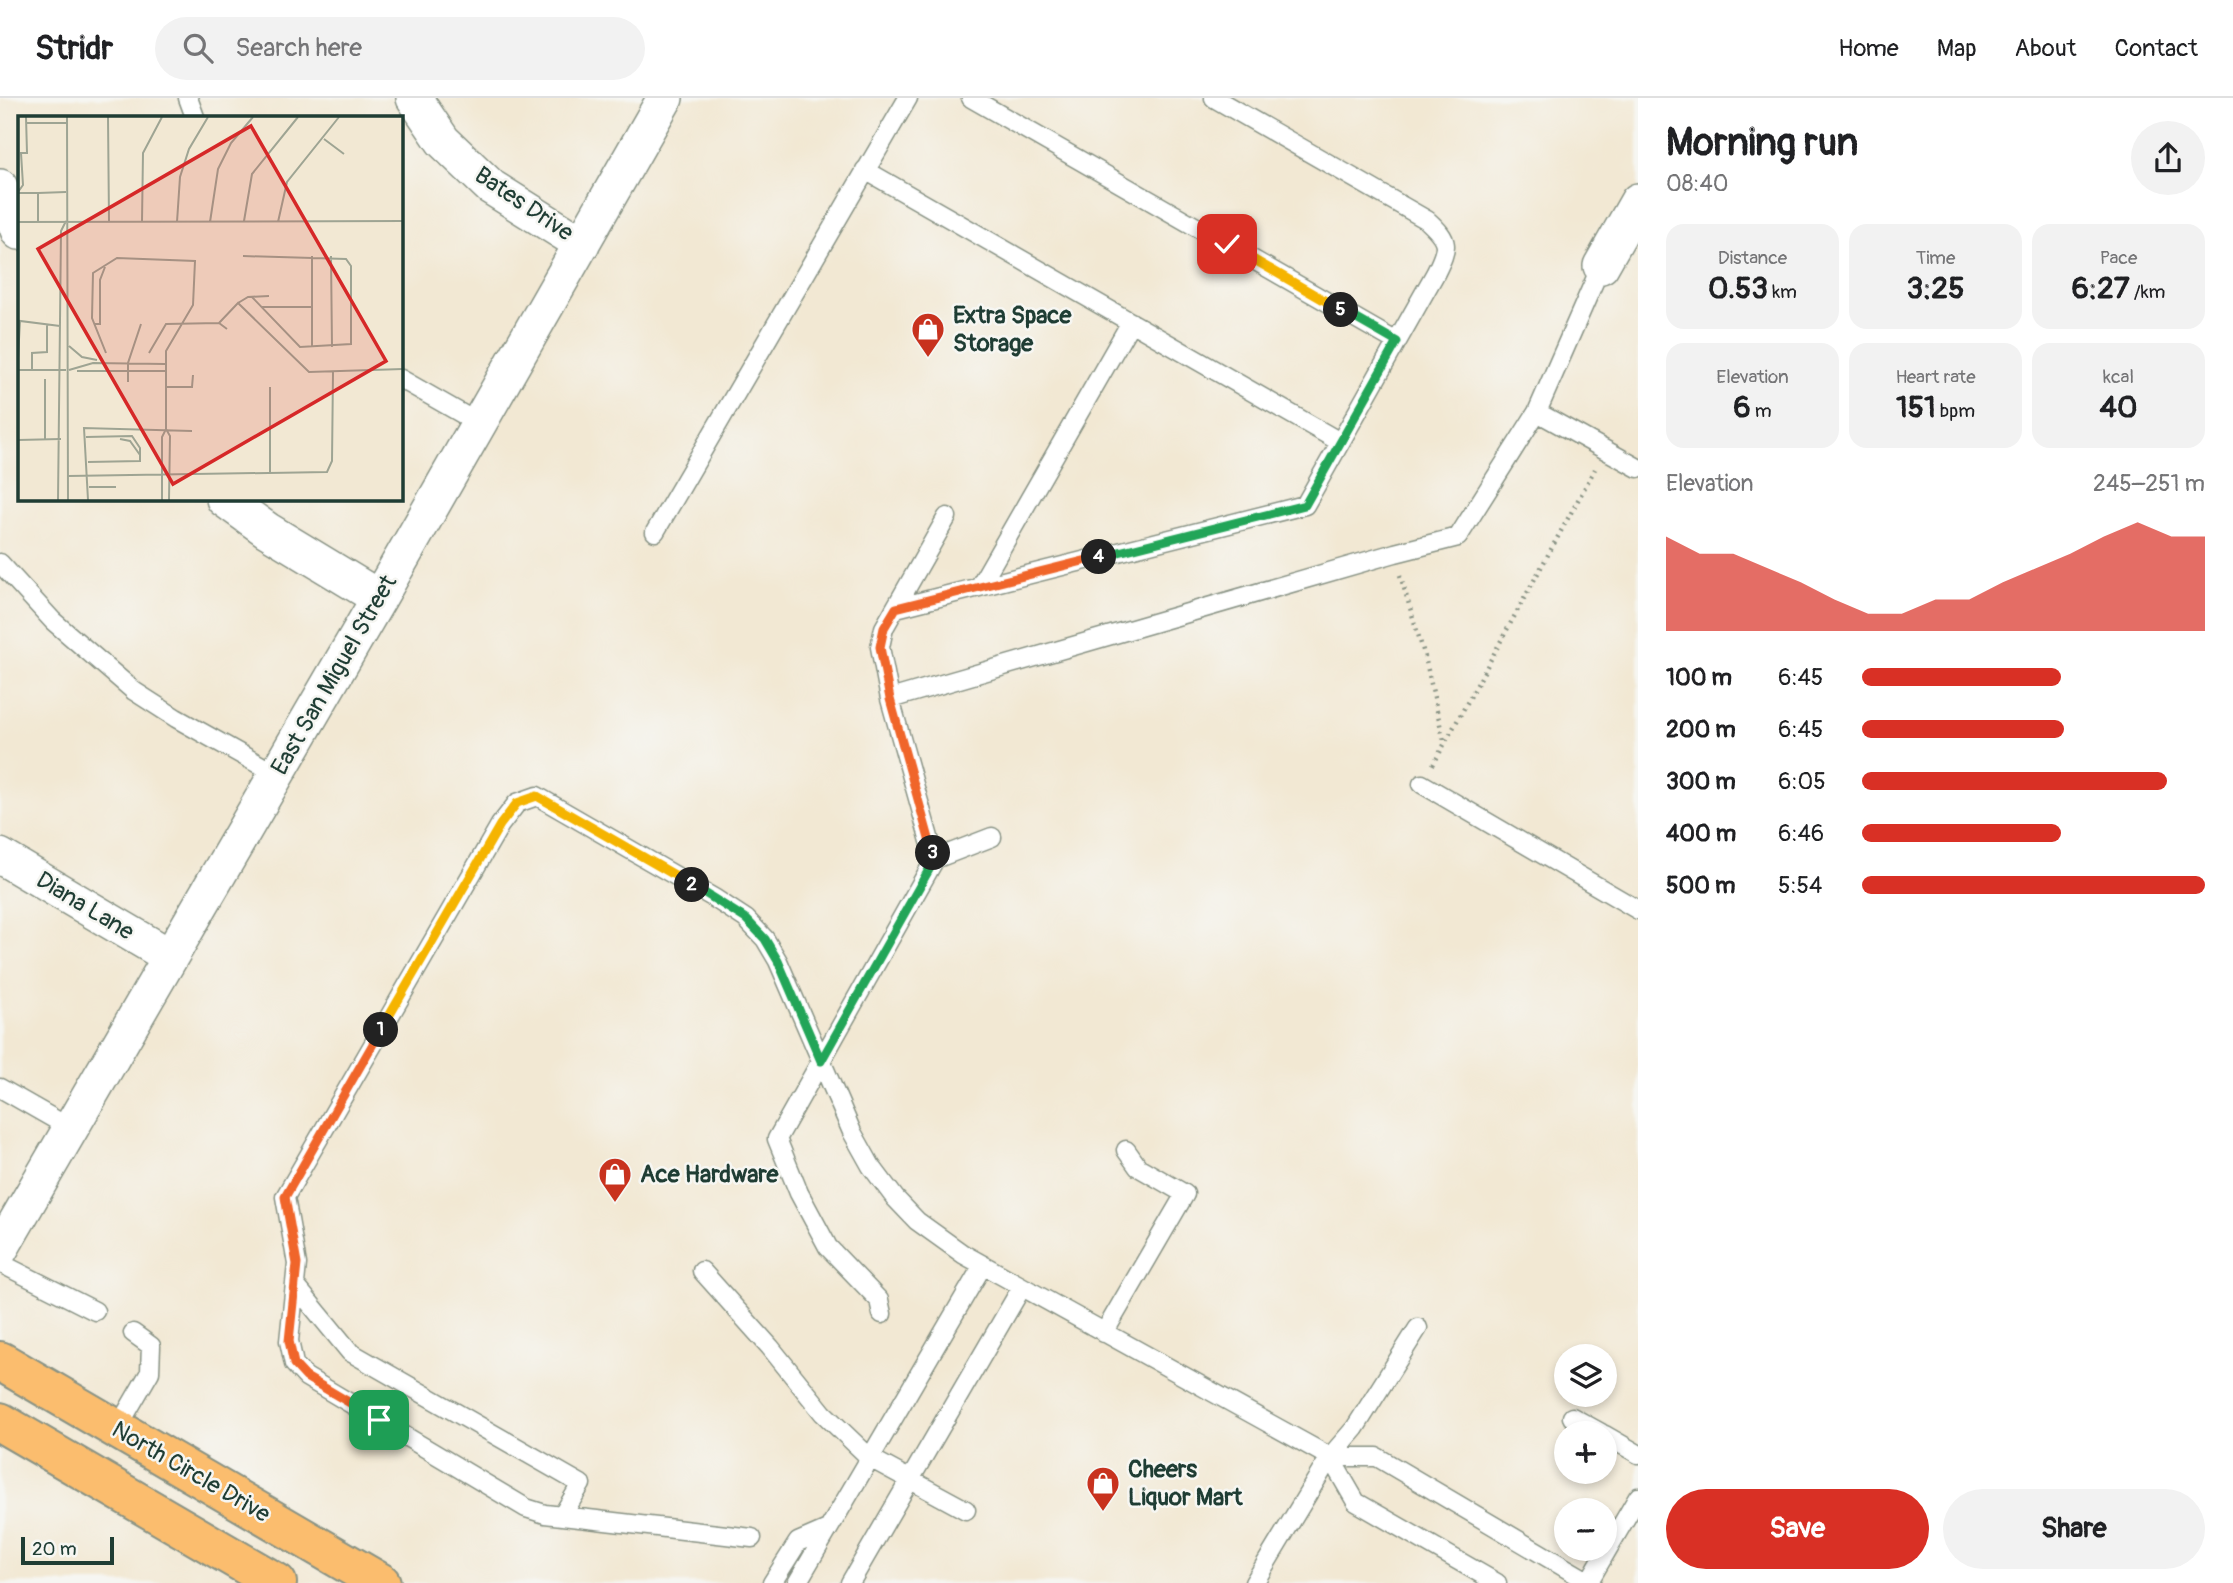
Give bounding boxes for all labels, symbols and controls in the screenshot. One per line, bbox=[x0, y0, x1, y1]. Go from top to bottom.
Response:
search box bbox=[155, 17, 645, 80]
text: Stridr bbox=[35, 28, 113, 69]
icon: search bbox=[179, 29, 217, 67]
text: Search here bbox=[235, 32, 362, 64]
text: Home bbox=[1838, 34, 1899, 63]
text: Map bbox=[1937, 34, 1977, 63]
text: About bbox=[2015, 34, 2077, 63]
text: Contact bbox=[2115, 34, 2198, 63]
inset map bbox=[18, 116, 402, 500]
text: Morning run bbox=[1666, 119, 1858, 167]
button: share bbox=[2131, 121, 2205, 195]
street label: Bates Drive bbox=[469, 160, 579, 248]
text: 08:40 bbox=[1666, 169, 1729, 198]
pin bbox=[1197, 214, 1257, 274]
icon: check bbox=[1208, 225, 1246, 263]
text: Distance bbox=[1718, 246, 1787, 270]
text: Time bbox=[1916, 246, 1955, 270]
text: Pace bbox=[2100, 246, 2137, 270]
text: 0.53 bbox=[1708, 270, 1768, 307]
text: 3:25 bbox=[1907, 270, 1964, 307]
text: 6:27 bbox=[2072, 270, 2130, 307]
text: km bbox=[1768, 280, 1797, 304]
text: /km bbox=[2130, 280, 2165, 304]
pin: 5 bbox=[1324, 292, 1358, 328]
text: 5 bbox=[1335, 297, 1346, 321]
place label: Extra Space Storage bbox=[953, 301, 1073, 358]
shop icon: Extra Space Storage bbox=[909, 310, 947, 359]
text: Elevation bbox=[1716, 365, 1789, 389]
text: Heart rate bbox=[1895, 365, 1976, 389]
text: kcal bbox=[2103, 365, 2134, 389]
text: 6 bbox=[1733, 389, 1751, 426]
text: 151 bbox=[1896, 389, 1936, 426]
text: 40 bbox=[2100, 389, 2137, 426]
text: m bbox=[1751, 399, 1772, 423]
text: bpm bbox=[1936, 399, 1975, 423]
text: Elevation bbox=[1666, 469, 1754, 498]
text: 245–251 m bbox=[2093, 469, 2205, 498]
pin: 4 bbox=[1082, 540, 1116, 574]
text: 4 bbox=[1093, 544, 1104, 568]
street label: East San Miguel Street bbox=[265, 570, 403, 780]
text: 100 m bbox=[1666, 663, 1732, 692]
text: 6:45 bbox=[1778, 663, 1823, 692]
text: 200 m bbox=[1666, 715, 1736, 744]
text: 6:45 bbox=[1778, 715, 1823, 744]
text: 300 m bbox=[1666, 767, 1736, 796]
text: 6:05 bbox=[1778, 767, 1826, 796]
text: 400 m bbox=[1666, 819, 1736, 848]
text: 6:46 bbox=[1778, 819, 1824, 848]
pin: 3 bbox=[916, 836, 950, 870]
text: 3 bbox=[927, 840, 938, 864]
street label: Diana Lane bbox=[31, 865, 139, 947]
pin: 2 bbox=[674, 868, 710, 902]
text: 500 m bbox=[1666, 871, 1735, 900]
text: 5:54 bbox=[1778, 871, 1822, 900]
text: 2 bbox=[686, 872, 697, 896]
pin: 1 bbox=[364, 1012, 398, 1048]
text: 1 bbox=[377, 1017, 384, 1041]
shop icon: Ace Hardware bbox=[596, 1155, 634, 1204]
place label: Ace Hardware bbox=[640, 1160, 779, 1189]
map controls bbox=[1554, 1344, 1617, 1561]
button: layers bbox=[1554, 1344, 1617, 1407]
pin bbox=[349, 1390, 409, 1450]
icon: arrive bbox=[360, 1401, 398, 1439]
street label: North Circle Drive bbox=[107, 1415, 275, 1529]
button: + bbox=[1554, 1421, 1617, 1484]
place label: Cheers Liquor Mart bbox=[1128, 1455, 1244, 1512]
shop icon: Cheers Liquor Mart bbox=[1084, 1464, 1122, 1513]
button: Save bbox=[1666, 1489, 1929, 1569]
button: Share bbox=[1943, 1489, 2205, 1569]
button: − bbox=[1554, 1498, 1617, 1561]
scale bar bbox=[21, 1534, 114, 1566]
text: 20 m bbox=[32, 1537, 77, 1561]

